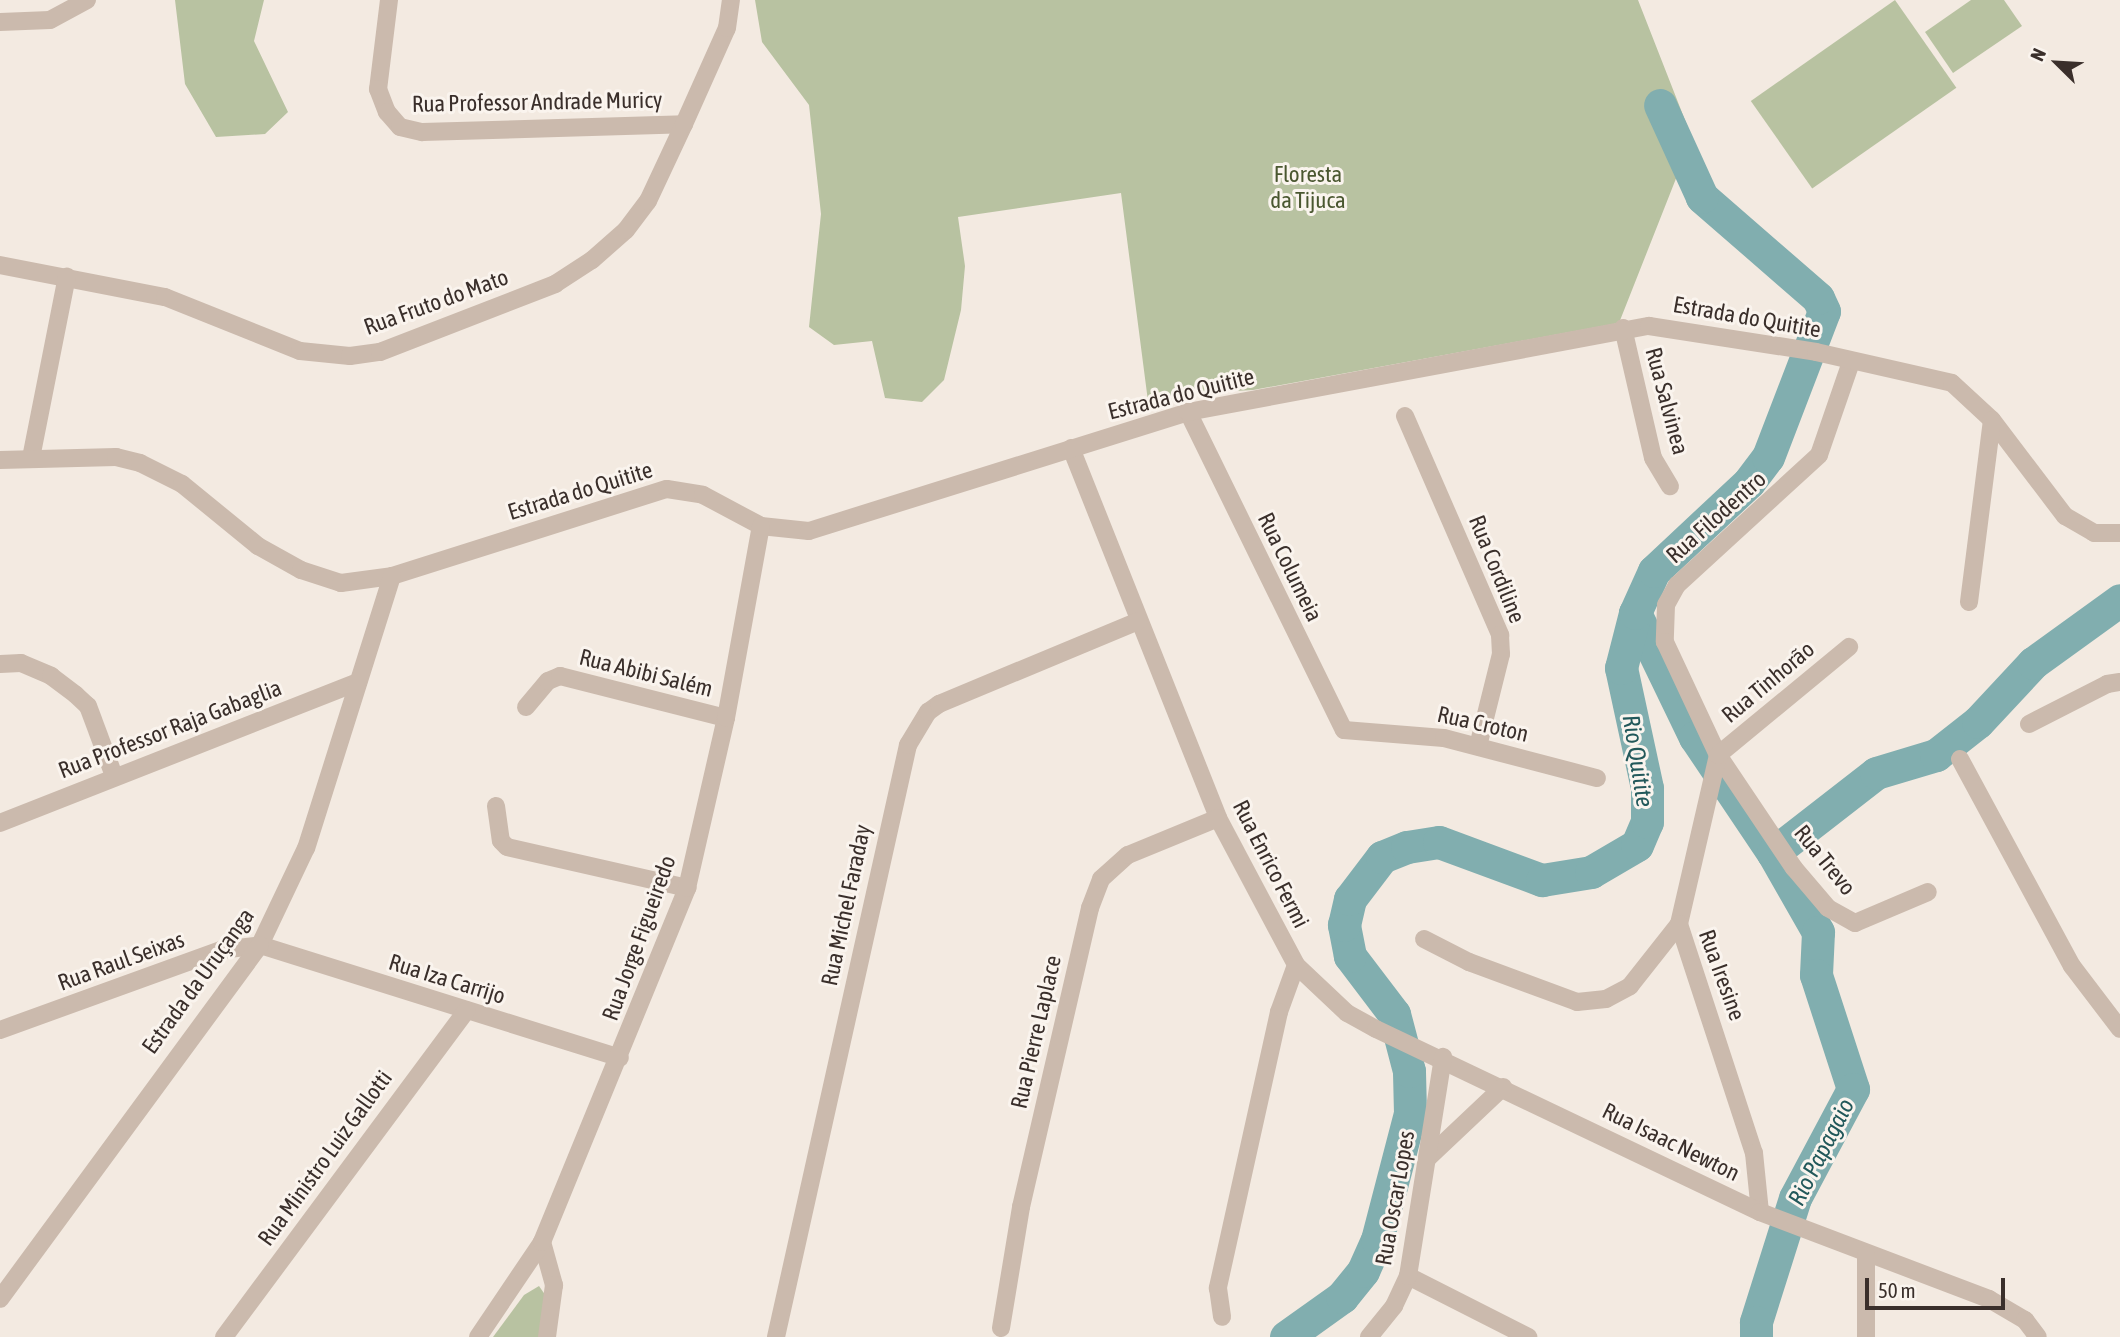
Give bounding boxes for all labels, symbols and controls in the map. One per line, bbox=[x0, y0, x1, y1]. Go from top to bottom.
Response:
north arrow bbox=[2022, 28, 2092, 98]
text: N bbox=[2025, 45, 2050, 64]
street label: Rua Professor Andrade Muricy bbox=[412, 86, 662, 118]
park label: Floresta da Tijuca bbox=[1270, 160, 1346, 214]
street label: Rua Fruto do Mato bbox=[360, 263, 512, 341]
street label: Estrada do Quitite bbox=[1671, 290, 1823, 344]
street label: Rua Salvinea bbox=[1639, 344, 1695, 458]
street label: Estrada do Quitite bbox=[1105, 362, 1257, 426]
street label: Estrada do Quitite bbox=[504, 456, 656, 526]
street label: Rua Filodentro bbox=[1661, 465, 1771, 569]
street label: Rua Columeia bbox=[1252, 508, 1328, 626]
street label: Rua Cordiline bbox=[1463, 511, 1531, 627]
street label: Rua Tinhorão bbox=[1716, 635, 1820, 729]
street label: Rua Abibi Salém bbox=[576, 643, 716, 703]
street label: Rua Professor Raja Gabaglia bbox=[54, 674, 286, 784]
street label: Rua Croton bbox=[1435, 700, 1531, 748]
water label: Rio Quitite bbox=[1616, 713, 1660, 809]
street label: Rua Enrico Fermi bbox=[1227, 795, 1315, 933]
street label: Rua Trevo bbox=[1788, 819, 1862, 901]
street label: Rua Michel Faraday bbox=[815, 822, 877, 988]
street label: Rua Jorge Figueiredo bbox=[596, 852, 682, 1024]
street label: Estrada da Uruçanga bbox=[136, 903, 260, 1059]
street label: Rua Raul Seixas bbox=[54, 925, 188, 997]
street label: Rua Iresine bbox=[1693, 926, 1751, 1024]
street label: Rua Iza Carrijo bbox=[385, 948, 509, 1010]
street label: Rua Pierre Laplace bbox=[1005, 953, 1067, 1111]
street label: Rua Ministro Luiz Gallotti bbox=[252, 1065, 398, 1251]
water label: Rio Papagaio bbox=[1782, 1094, 1860, 1210]
street label: Rua Isaac Newton bbox=[1598, 1097, 1744, 1187]
street label: Rua Oscar Lopes bbox=[1370, 1128, 1420, 1268]
scale bar bbox=[1868, 1264, 2008, 1308]
text: 50 m bbox=[1878, 1278, 1916, 1302]

